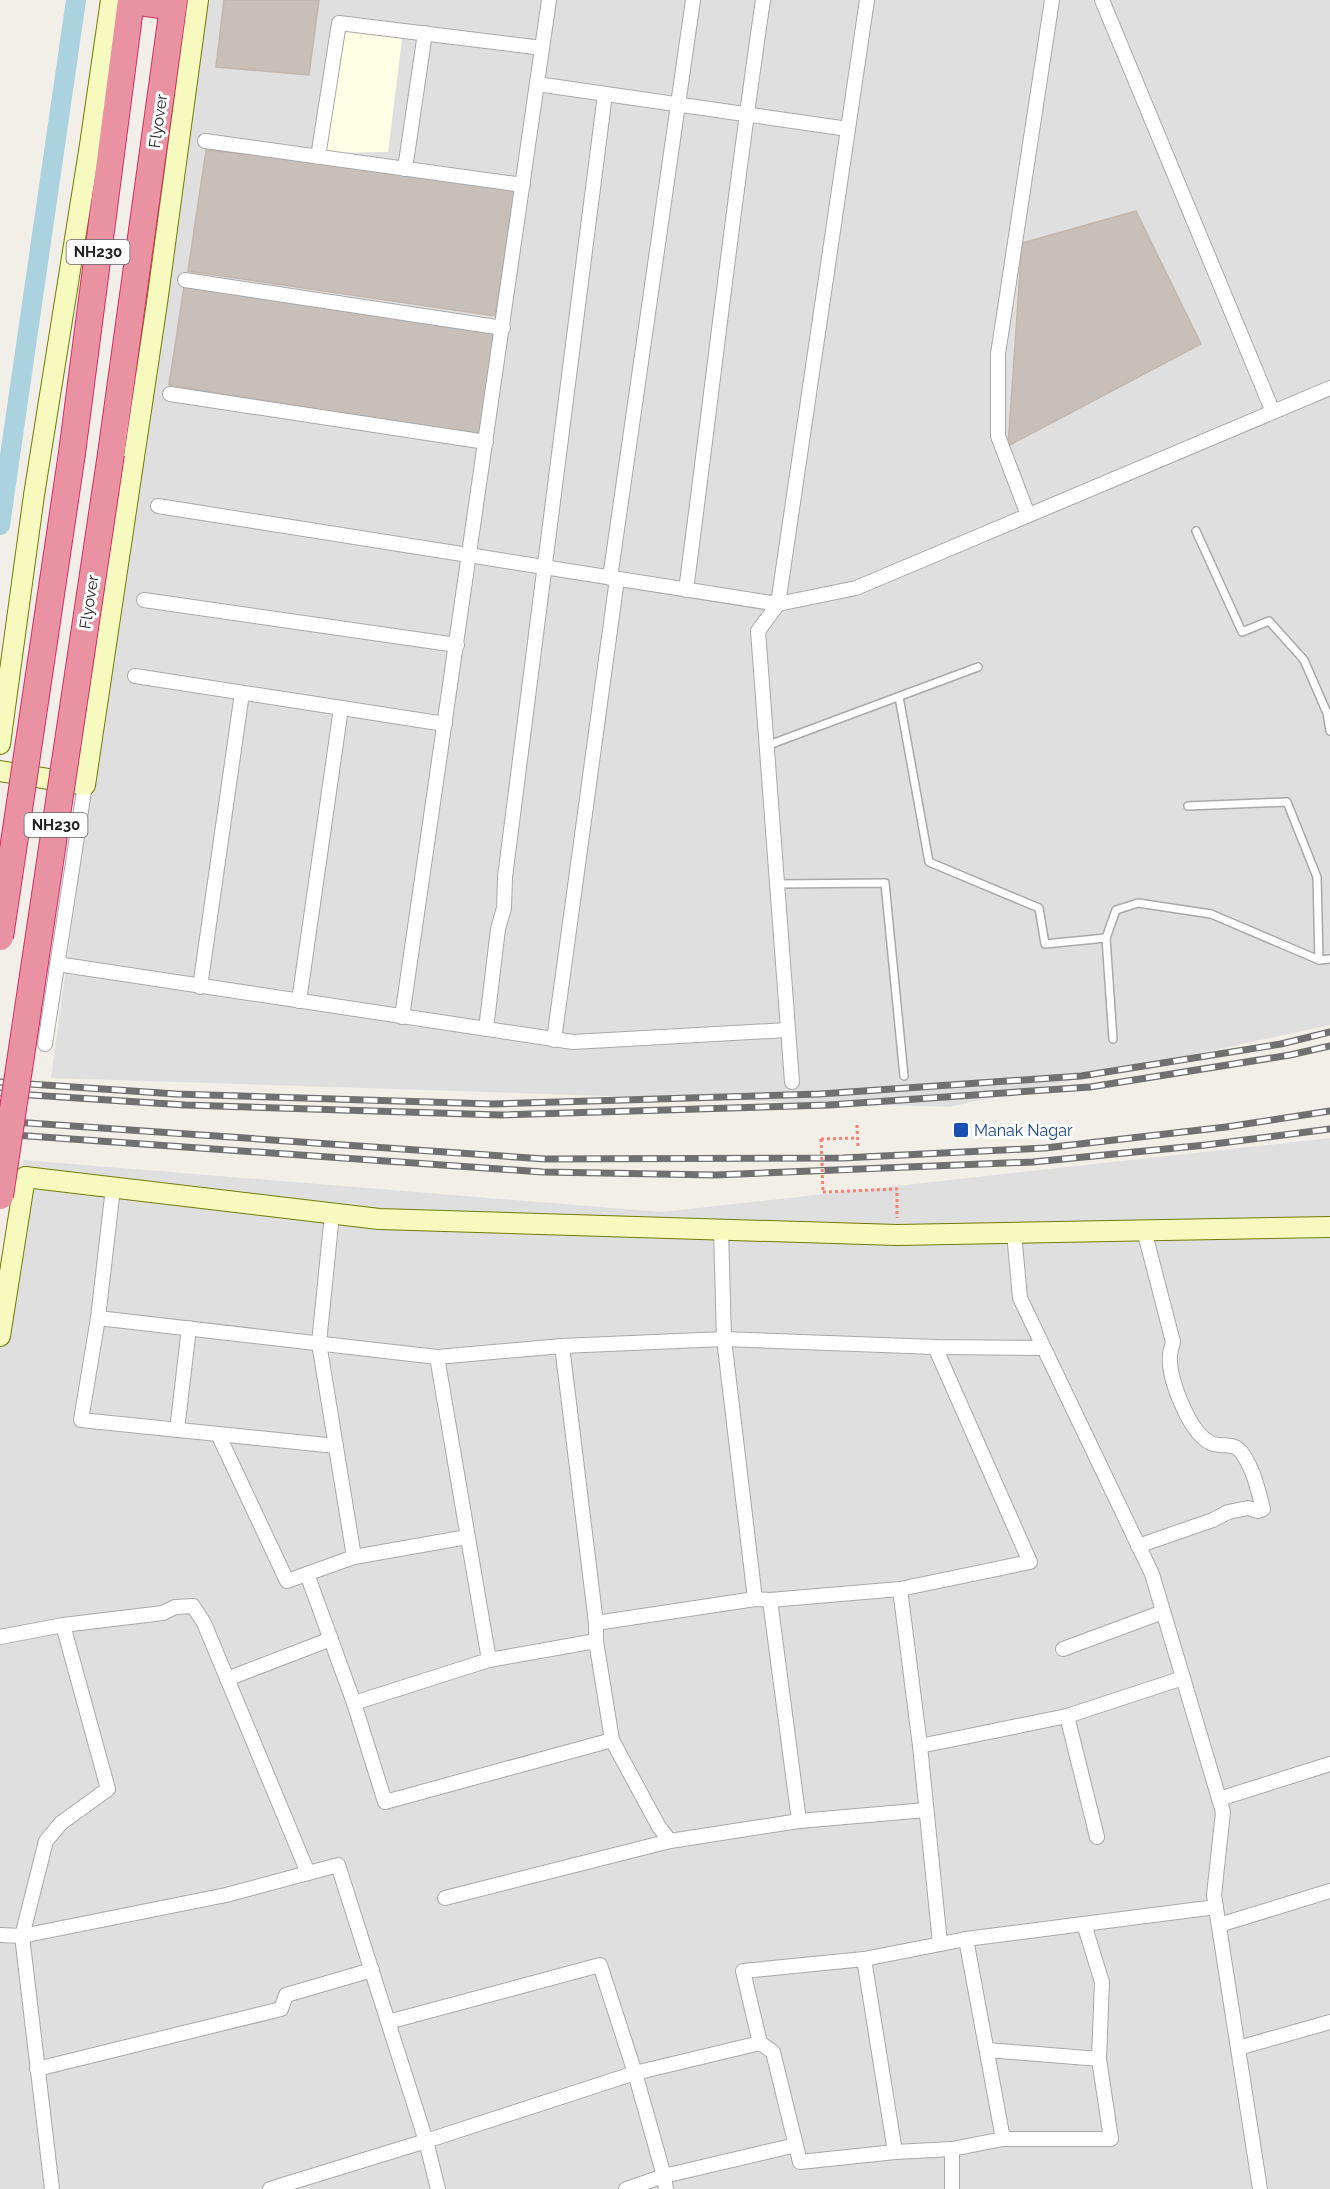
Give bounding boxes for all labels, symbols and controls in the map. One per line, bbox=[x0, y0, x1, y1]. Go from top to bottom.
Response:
street label: Flyover bbox=[145, 92, 171, 149]
road number: NH230 bbox=[66, 240, 130, 264]
street label: Flyover bbox=[75, 573, 103, 630]
road number: NH230 bbox=[25, 813, 88, 837]
marker: Manak Nagar bbox=[952, 1121, 970, 1139]
place label: Manak Nagar bbox=[974, 1121, 1073, 1140]

